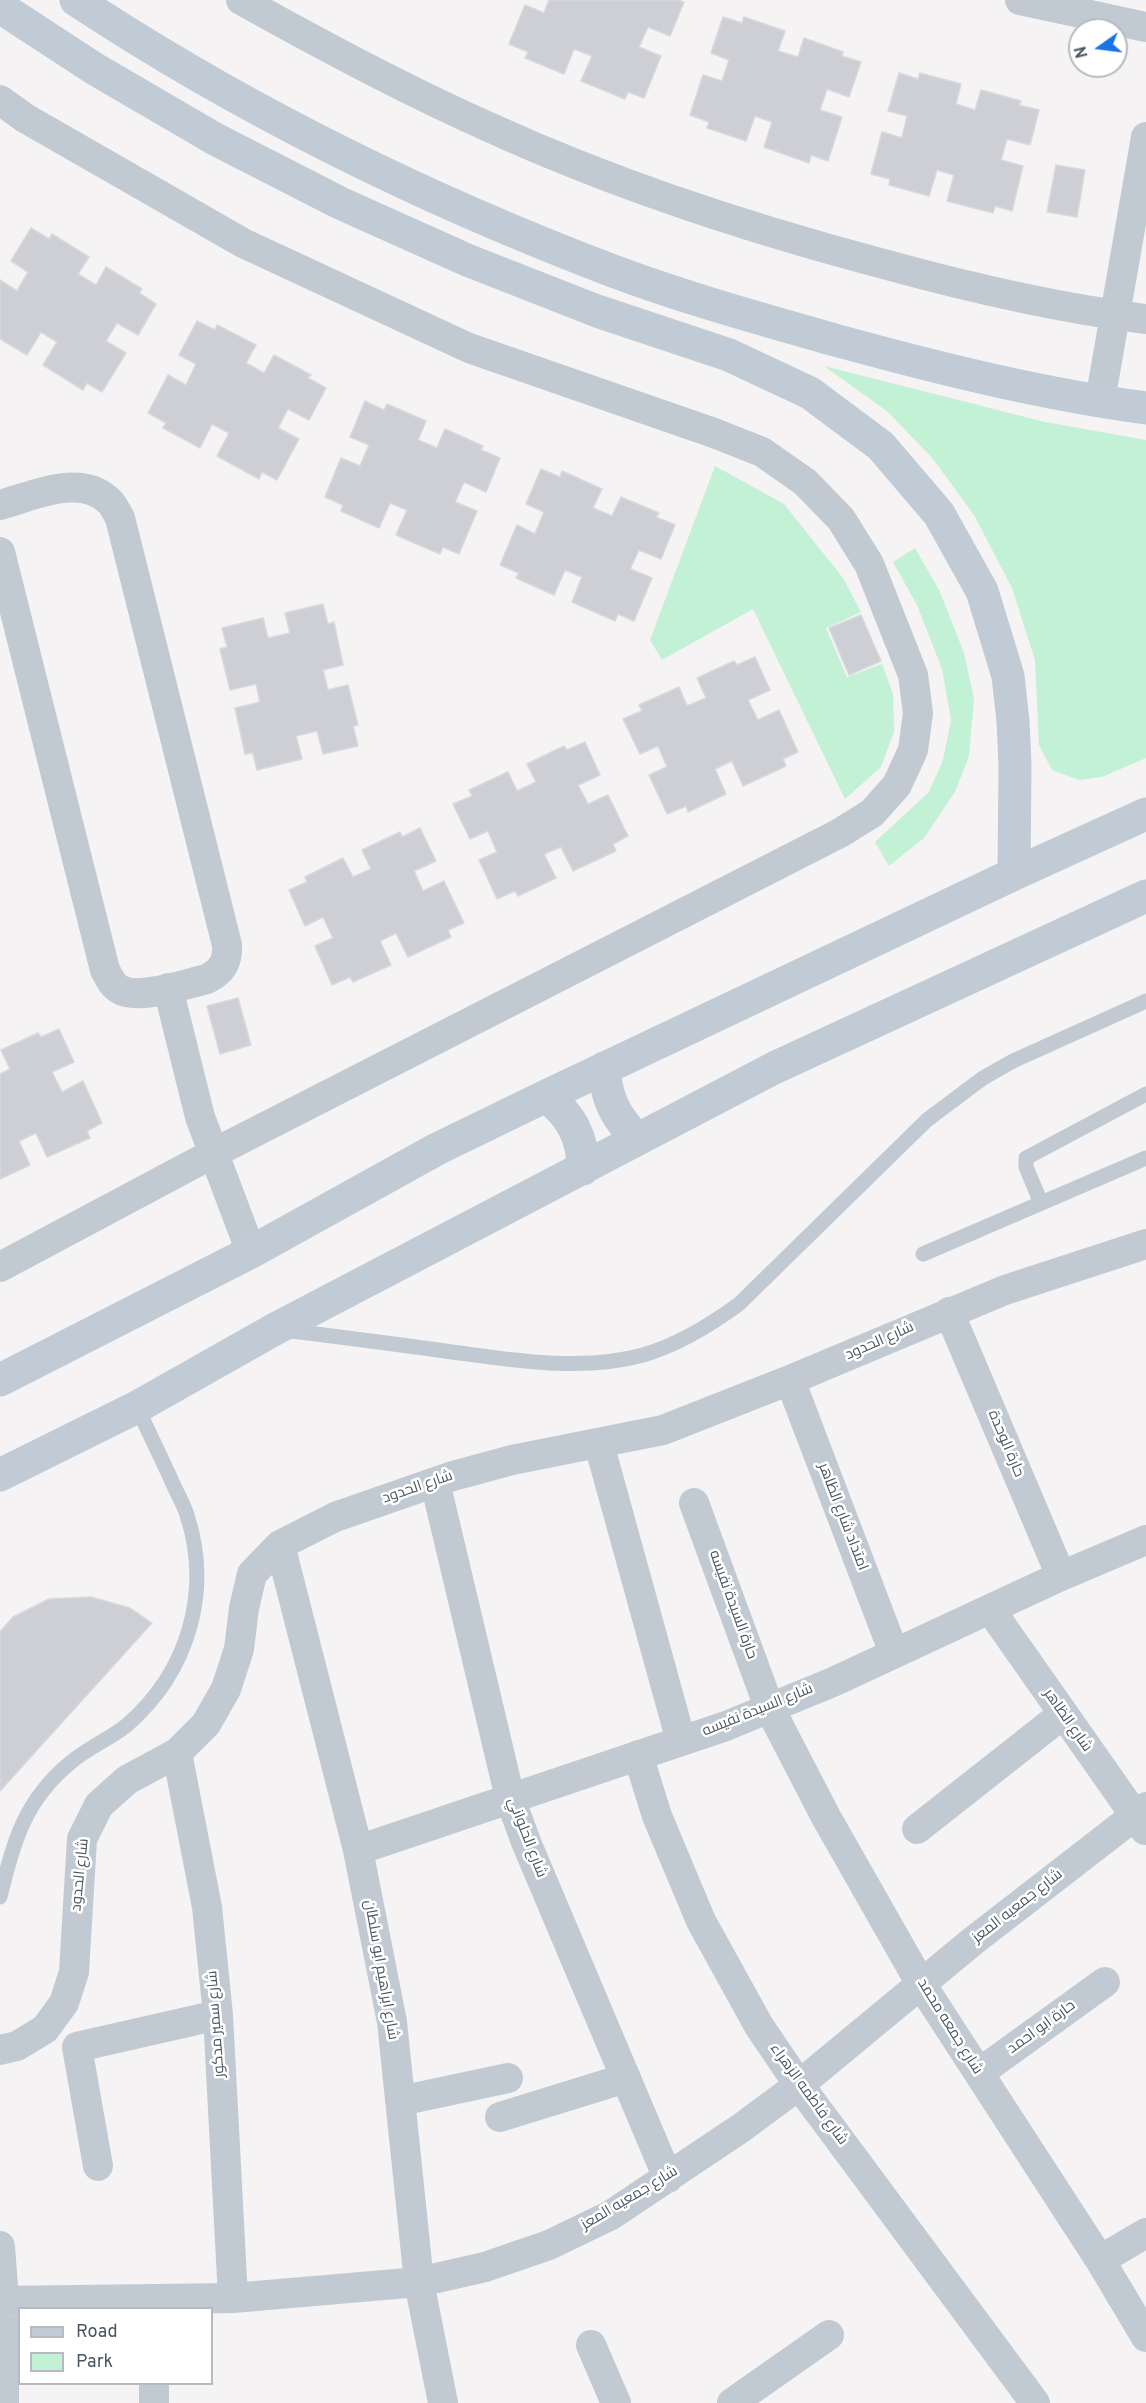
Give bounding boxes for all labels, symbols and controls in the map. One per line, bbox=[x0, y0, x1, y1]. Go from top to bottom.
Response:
north arrow bbox=[1068, 18, 1128, 78]
text: N bbox=[1071, 44, 1094, 60]
street label: شارع الحدود bbox=[843, 1319, 917, 1365]
street label: حارة الوحدة bbox=[983, 1408, 1027, 1480]
street label: امتداد شارع الظاهر bbox=[813, 1461, 871, 1573]
street label: شارع الحدود bbox=[380, 1468, 456, 1508]
street label: حارة السيدة نفيسه bbox=[704, 1548, 760, 1662]
street label: شارع السيدة نفيسه bbox=[700, 1681, 816, 1741]
street label: شارع الظاهر bbox=[1039, 1686, 1095, 1756]
street label: شارع الحلواني bbox=[502, 1795, 550, 1881]
street label: شارع الحدود bbox=[68, 1838, 94, 1912]
street label: شارع جمعيه المعز bbox=[969, 1866, 1067, 1948]
street label: شارع ابراهيم ابو سلطان bbox=[359, 1899, 401, 2041]
street label: شارع سمير مدكور bbox=[204, 1970, 230, 2078]
street label: شارع جمعه محمد bbox=[912, 1976, 986, 2078]
street label: حارة ابو احمد bbox=[1004, 1997, 1080, 2059]
street label: شارع فاطمه الزهراء bbox=[765, 2041, 851, 2149]
street label: شارع جمعيه المعز bbox=[578, 2163, 682, 2235]
legend bbox=[18, 2307, 213, 2385]
text: Road bbox=[76, 2321, 118, 2344]
text: Park bbox=[76, 2351, 113, 2374]

